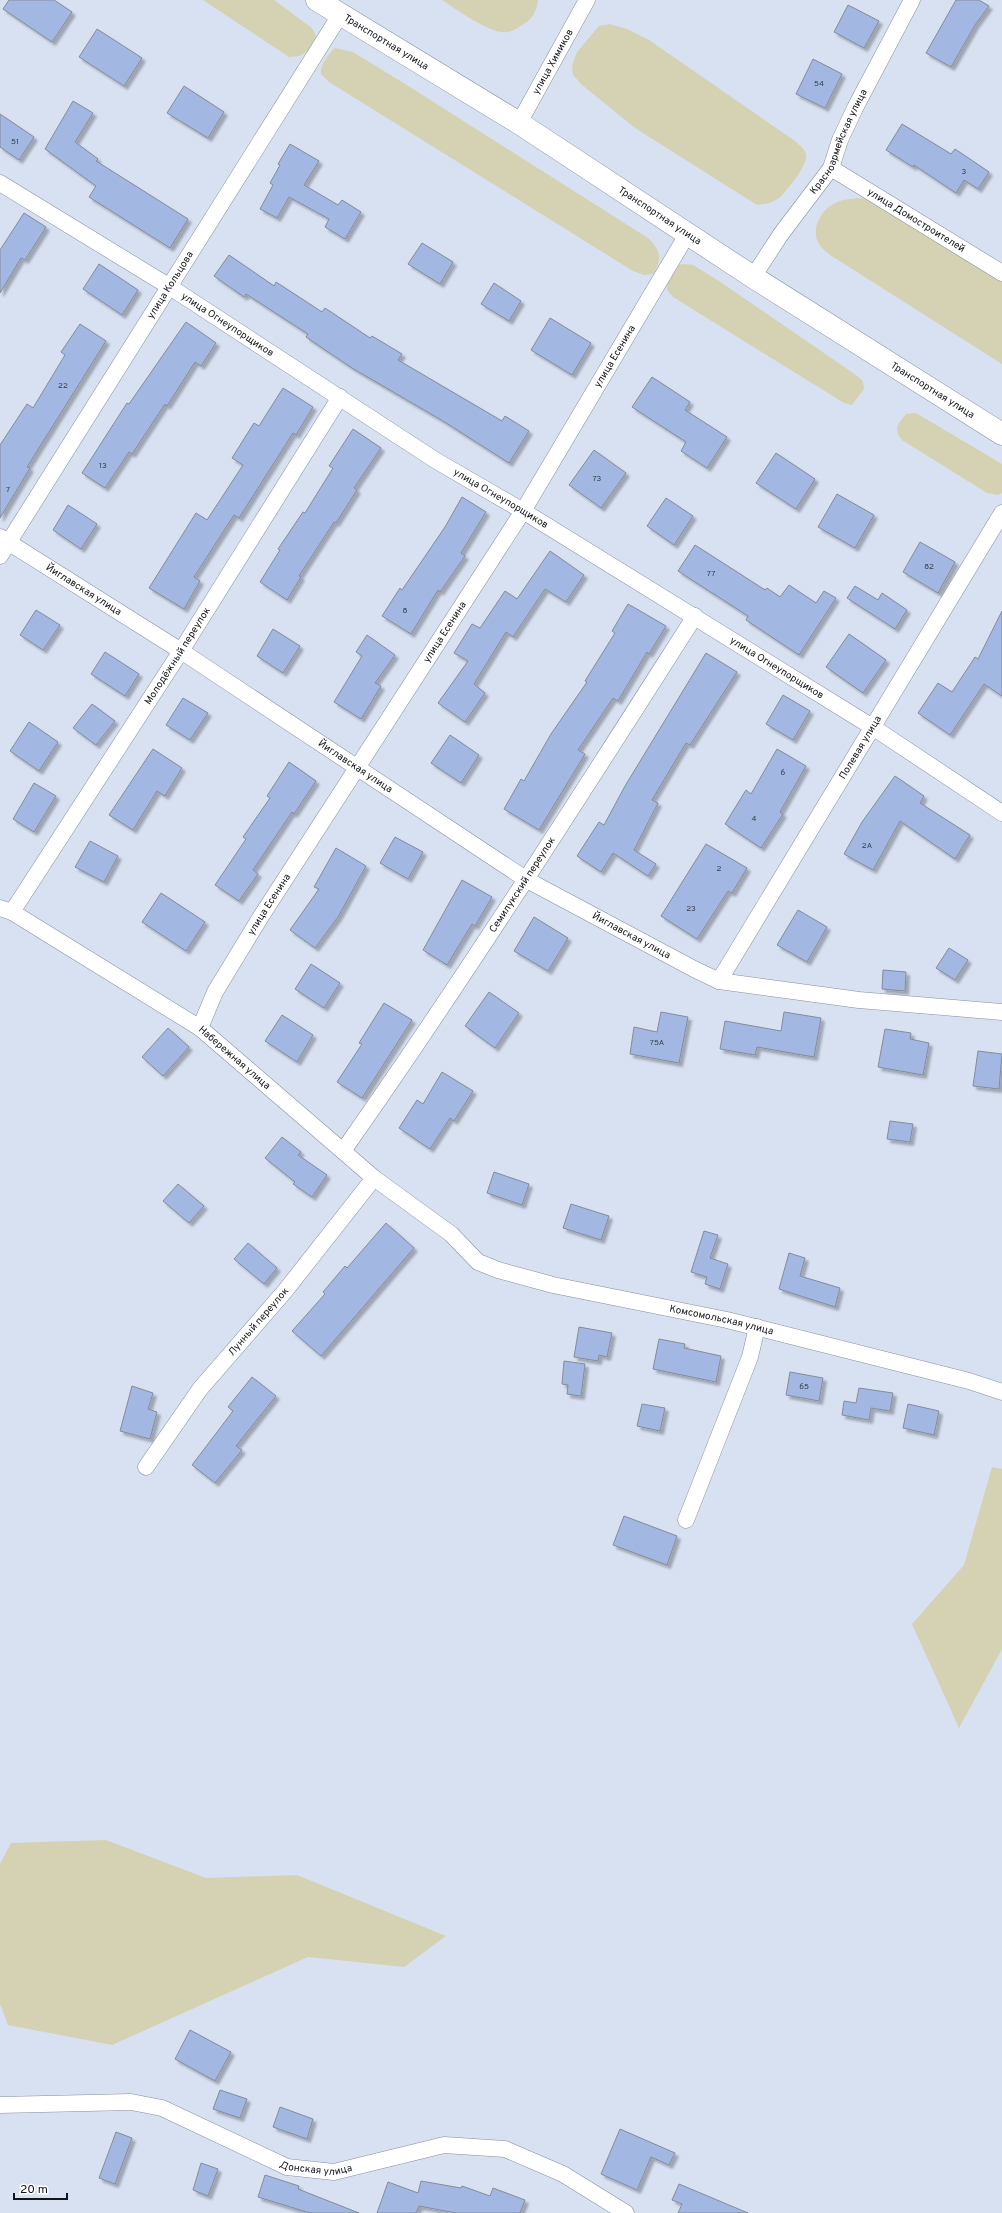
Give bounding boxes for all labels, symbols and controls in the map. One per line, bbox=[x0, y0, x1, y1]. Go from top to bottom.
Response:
street label: Транспортная улица bbox=[341, 11, 431, 73]
street label: улица Химиков bbox=[530, 27, 576, 97]
house number: 54 bbox=[814, 79, 824, 89]
street label: Красноармейская улица bbox=[807, 87, 870, 197]
house number: 51 bbox=[11, 137, 19, 147]
house number: 3 bbox=[962, 167, 967, 177]
street label: Транспортная улица bbox=[616, 184, 704, 248]
street label: улица Домостроителей bbox=[865, 185, 968, 255]
street label: улица Кольцова bbox=[144, 249, 196, 321]
street label: улица Огнеупорщиков bbox=[179, 290, 276, 360]
street label: улица Есенина bbox=[591, 323, 638, 390]
street label: Транспортная улица bbox=[888, 359, 977, 422]
house number: 22 bbox=[58, 381, 68, 391]
house number: 13 bbox=[99, 461, 107, 471]
street label: улица Огнеупорщиков bbox=[451, 466, 551, 532]
house number: 73 bbox=[593, 474, 602, 484]
house number: 7 bbox=[6, 485, 10, 495]
street label: Йиглавская улица bbox=[43, 561, 124, 618]
house number: 82 bbox=[924, 562, 934, 572]
house number: 77 bbox=[707, 569, 715, 579]
street label: улица Есенина bbox=[420, 599, 469, 665]
street label: Молодёжный переулок bbox=[142, 604, 214, 707]
house number: 8 bbox=[403, 606, 408, 616]
street label: улица Огнеупорщиков bbox=[728, 634, 826, 702]
street label: Полевая улица bbox=[836, 713, 884, 782]
street label: Йиглавская улица bbox=[315, 737, 395, 796]
house number: 6 bbox=[781, 768, 786, 778]
house number: 4 bbox=[752, 814, 757, 824]
street label: Семилукский переулок bbox=[486, 834, 558, 935]
house number: 2А bbox=[862, 841, 873, 851]
house number: 2 bbox=[717, 864, 722, 874]
street label: улица Есенина bbox=[245, 871, 293, 937]
house number: 23 bbox=[686, 904, 696, 914]
street label: Йиглавская улица bbox=[590, 909, 673, 962]
street label: Набережная улица bbox=[196, 1023, 273, 1092]
house number: 75А bbox=[650, 1038, 665, 1048]
street label: Лунный переулок bbox=[225, 1285, 292, 1359]
street label: Комсомольская улица bbox=[668, 1302, 775, 1338]
house number: 65 bbox=[799, 1382, 809, 1392]
street label: Донская улица bbox=[278, 2158, 353, 2179]
scale bar bbox=[14, 2175, 67, 2201]
text: 20 m bbox=[20, 2182, 48, 2198]

